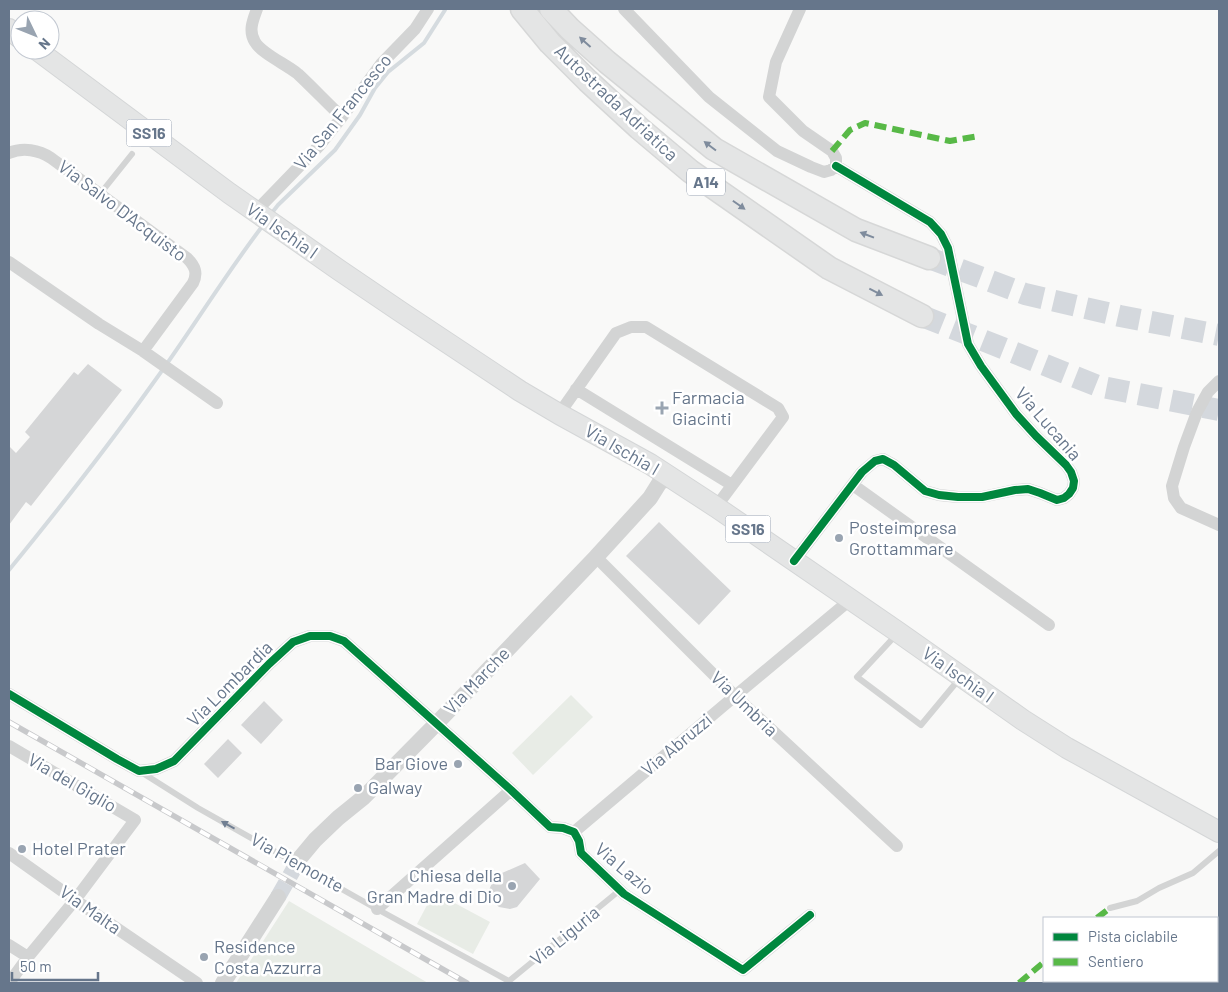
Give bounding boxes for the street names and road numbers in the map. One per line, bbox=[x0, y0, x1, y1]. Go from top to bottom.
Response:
street label: Autostrada Adriatica bbox=[550, 39, 683, 165]
street label: Via San Francesco bbox=[289, 49, 396, 174]
road number: SS16 bbox=[126, 120, 172, 146]
street label: Via Salvo D'Acquisto bbox=[54, 155, 191, 266]
road number: A14 bbox=[687, 168, 725, 196]
street label: Via Ischia I bbox=[243, 198, 323, 263]
street label: Via Lucania bbox=[1011, 382, 1087, 464]
street label: Via Ischia I bbox=[581, 419, 664, 479]
road number: SS16 bbox=[726, 516, 770, 542]
street label: Via Lombardia bbox=[182, 636, 277, 731]
street label: Via Marche bbox=[439, 642, 514, 719]
street label: Via Ischia I bbox=[919, 642, 999, 707]
street label: Via Umbria bbox=[707, 666, 783, 741]
street label: Via Abruzzi bbox=[637, 708, 716, 780]
street label: Via del Giglio bbox=[24, 748, 121, 816]
street label: Via Piemonte bbox=[247, 828, 348, 897]
street label: Via Lazio bbox=[591, 837, 658, 899]
street label: Via Malta bbox=[56, 880, 126, 938]
street label: Via Liguria bbox=[525, 901, 603, 970]

